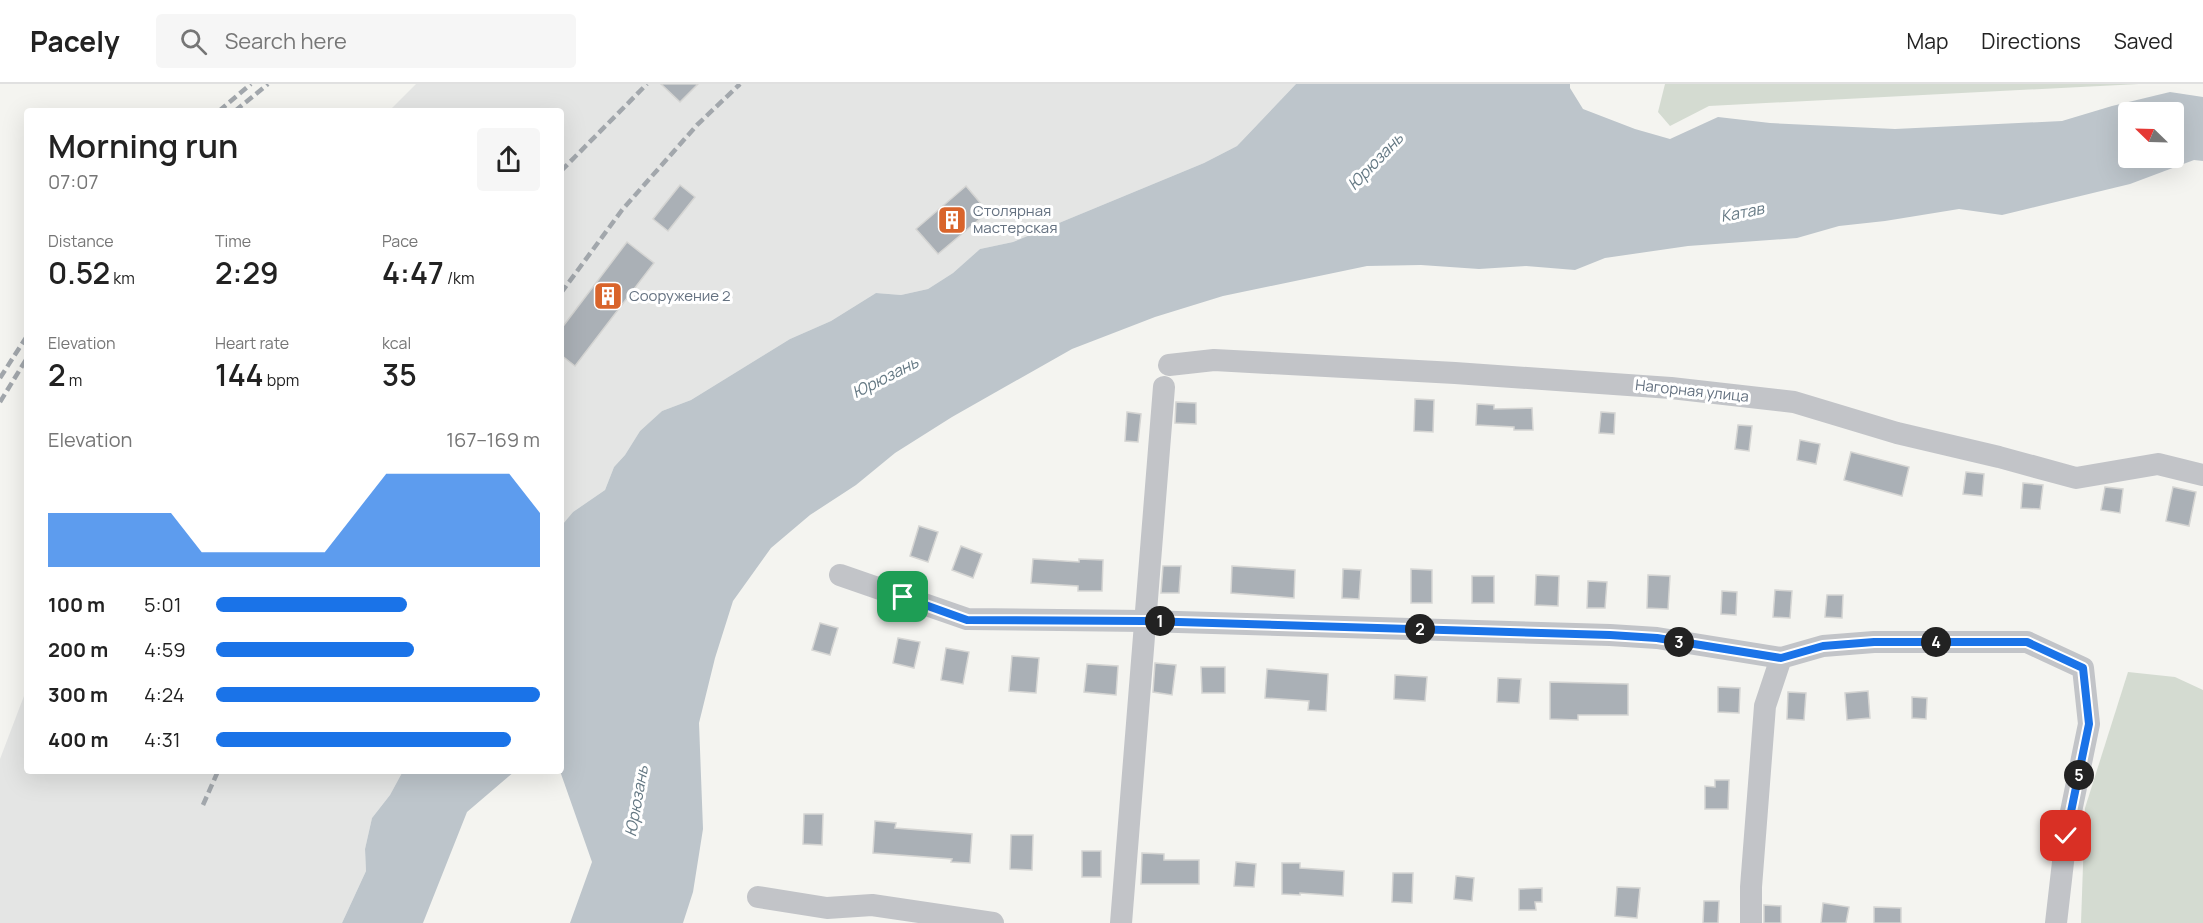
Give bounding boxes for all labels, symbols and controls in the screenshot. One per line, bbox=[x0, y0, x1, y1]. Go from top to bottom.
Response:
search box bbox=[156, 14, 576, 68]
text: Pacely bbox=[30, 22, 120, 60]
icon: search bbox=[177, 25, 210, 58]
text: Search here bbox=[225, 26, 347, 56]
text: Map bbox=[1907, 27, 1948, 55]
text: Directions bbox=[1981, 27, 2081, 55]
text: Saved bbox=[2114, 27, 2173, 55]
north arrow bbox=[2118, 102, 2184, 168]
map controls bbox=[2118, 102, 2184, 168]
text: Morning run bbox=[48, 123, 238, 168]
water label: Юрюзань bbox=[1342, 127, 1408, 194]
button: share bbox=[477, 128, 540, 191]
text: 07:07 bbox=[48, 168, 98, 195]
water label: Катав bbox=[1718, 197, 1767, 227]
place label: Столярная мастерская bbox=[973, 200, 1057, 238]
building icon: Столярная мастерская bbox=[936, 204, 968, 236]
text: Distance bbox=[48, 230, 114, 252]
text: Time bbox=[215, 230, 251, 252]
text: Pace bbox=[382, 230, 418, 252]
text: 0.52 bbox=[48, 252, 110, 293]
text: 2:29 bbox=[215, 252, 279, 293]
text: 4:47 bbox=[382, 252, 444, 293]
text: km bbox=[110, 267, 135, 289]
text: /km bbox=[444, 267, 475, 289]
building icon: Сооружение 2 bbox=[592, 280, 624, 312]
place label: Сооружение 2 bbox=[629, 285, 731, 306]
text: Elevation bbox=[48, 332, 116, 354]
text: Heart rate bbox=[215, 332, 289, 354]
text: kcal bbox=[382, 332, 411, 354]
water label: Юрюзань bbox=[848, 351, 922, 403]
text: 2 bbox=[48, 354, 66, 395]
text: 144 bbox=[215, 354, 264, 395]
text: 35 bbox=[382, 354, 417, 395]
text: m bbox=[66, 369, 82, 391]
text: bpm bbox=[264, 369, 299, 391]
street label: Нагорная улица bbox=[1634, 374, 1750, 407]
text: Elevation bbox=[48, 426, 132, 453]
text: 167–169 m bbox=[446, 426, 540, 453]
pin bbox=[877, 571, 928, 622]
icon: arrive bbox=[886, 580, 919, 613]
text: 100 m bbox=[48, 591, 105, 618]
text: 5:01 bbox=[144, 591, 182, 618]
pin: 1 bbox=[1145, 606, 1175, 636]
text: 1 bbox=[1156, 610, 1164, 632]
pin: 2 bbox=[1405, 614, 1435, 644]
text: 2 bbox=[1415, 618, 1425, 640]
pin: 3 bbox=[1664, 627, 1694, 657]
pin: 4 bbox=[1921, 627, 1951, 657]
text: 3 bbox=[1674, 631, 1684, 653]
text: 4 bbox=[1931, 631, 1941, 653]
text: 200 m bbox=[48, 636, 108, 663]
text: 4:59 bbox=[144, 636, 186, 663]
text: 300 m bbox=[48, 681, 108, 708]
text: 4:24 bbox=[144, 681, 185, 708]
text: 400 m bbox=[48, 726, 108, 753]
text: 4:31 bbox=[144, 726, 181, 753]
pin: 5 bbox=[2064, 760, 2094, 790]
water label: Юрюзань bbox=[619, 763, 653, 838]
text: 5 bbox=[2074, 764, 2084, 786]
pin bbox=[2040, 810, 2091, 861]
icon: check bbox=[2049, 819, 2082, 852]

